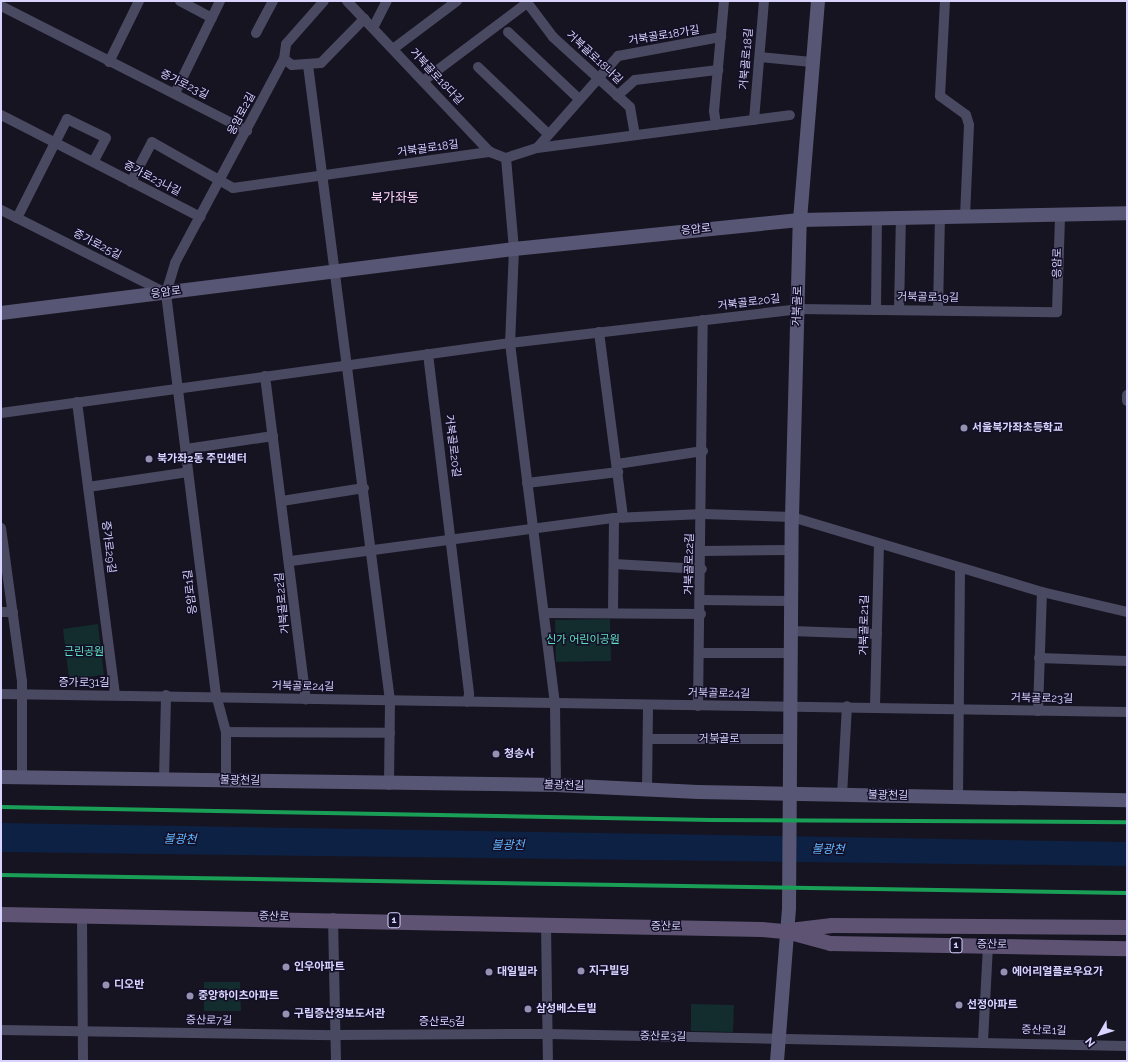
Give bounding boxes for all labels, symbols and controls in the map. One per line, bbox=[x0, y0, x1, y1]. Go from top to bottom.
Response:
street label: 거북골로18가길 bbox=[627, 24, 701, 48]
street label: 거북골로18길 bbox=[738, 28, 756, 90]
street label: 거북골로18나길 bbox=[563, 29, 625, 87]
street label: 거북골로18다길 bbox=[407, 46, 465, 108]
street label: 증가로23길 bbox=[158, 68, 210, 102]
street label: 응암로2길 bbox=[225, 91, 259, 137]
street label: 거북골로18길 bbox=[396, 138, 460, 160]
street label: 증가로23나길 bbox=[121, 159, 183, 199]
district label: 북가좌동 bbox=[371, 190, 419, 206]
street label: 응암로 bbox=[680, 222, 712, 238]
street label: 증가로25길 bbox=[71, 227, 123, 263]
street label: 응암로 bbox=[1051, 248, 1065, 278]
street label: 응암로 bbox=[150, 284, 182, 302]
street label: 거북골로 bbox=[791, 286, 805, 326]
street label: 거북골로19길 bbox=[897, 291, 959, 305]
street label: 거북골로20길 bbox=[717, 293, 781, 313]
street label: 거북골로20길 bbox=[442, 414, 462, 478]
place label: 서울북가좌초등학교 bbox=[972, 421, 1063, 435]
marker: 서울북가좌초등학교 bbox=[959, 423, 969, 433]
place label: 북가좌2동 주민센터 bbox=[157, 452, 247, 466]
marker: 북가좌2동 주민센터 bbox=[144, 454, 154, 464]
street label: 증가로29길 bbox=[98, 520, 118, 574]
street label: 거북골로22길 bbox=[683, 533, 697, 595]
street label: 응암로1길 bbox=[182, 569, 200, 615]
street label: 거북골로22길 bbox=[273, 571, 293, 635]
street label: 거북골로21길 bbox=[858, 594, 872, 656]
park label: 신가 어린이공원 bbox=[546, 633, 620, 647]
park label: 근린공원 bbox=[64, 645, 104, 659]
street label: 증가로31길 bbox=[58, 676, 110, 690]
street label: 거북골로24길 bbox=[272, 680, 334, 694]
street label: 거북골로24길 bbox=[688, 687, 750, 701]
street label: 거북골로23길 bbox=[1011, 692, 1073, 706]
street label: 거북골로 bbox=[699, 732, 739, 746]
place label: 청송사 bbox=[504, 747, 534, 761]
marker: 청송사 bbox=[491, 749, 501, 759]
street label: 불광천길 bbox=[220, 774, 260, 788]
street label: 불광천길 bbox=[544, 779, 584, 793]
street label: 불광천길 bbox=[868, 789, 908, 803]
water label: 불광천 bbox=[163, 833, 197, 847]
water label: 불광천 bbox=[491, 839, 525, 853]
water label: 불광천 bbox=[811, 843, 845, 857]
street label: 증산로 bbox=[259, 910, 289, 924]
road number: 1 bbox=[387, 912, 401, 928]
street label: 증산로 bbox=[651, 920, 681, 934]
road number: 1 bbox=[949, 937, 963, 953]
street label: 증산로 bbox=[977, 938, 1007, 952]
place label: 인우아파트 bbox=[294, 960, 345, 974]
marker: 인우아파트 bbox=[281, 962, 291, 972]
place label: 지구빌딩 bbox=[589, 964, 629, 978]
place label: 대일빌라 bbox=[497, 965, 537, 979]
place label: 에어리얼플로우요가 bbox=[1012, 965, 1103, 979]
marker: 지구빌딩 bbox=[576, 966, 586, 976]
marker: 대일빌라 bbox=[484, 967, 494, 977]
marker: 에어리얼플로우요가 bbox=[999, 967, 1009, 977]
place label: 디오반 bbox=[114, 978, 144, 992]
marker: 디오반 bbox=[101, 980, 111, 990]
place label: 중앙하이츠아파트 bbox=[198, 989, 279, 1003]
marker: 중앙하이츠아파트 bbox=[185, 991, 195, 1001]
place label: 선정아파트 bbox=[967, 998, 1018, 1012]
marker: 선정아파트 bbox=[954, 1000, 964, 1010]
place label: 삼성베스트빌 bbox=[536, 1002, 597, 1016]
marker: 삼성베스트빌 bbox=[523, 1004, 533, 1014]
place label: 구립증산정보도서관 bbox=[294, 1007, 385, 1021]
marker: 구립증산정보도서관 bbox=[281, 1009, 291, 1019]
street label: 증산로7길 bbox=[186, 1014, 232, 1028]
north arrow bbox=[1080, 1014, 1120, 1054]
street label: 증산로5길 bbox=[419, 1015, 465, 1029]
street label: 증산로1길 bbox=[1021, 1024, 1067, 1038]
street label: 증산로3길 bbox=[640, 1030, 686, 1044]
text: N bbox=[1083, 1035, 1098, 1049]

